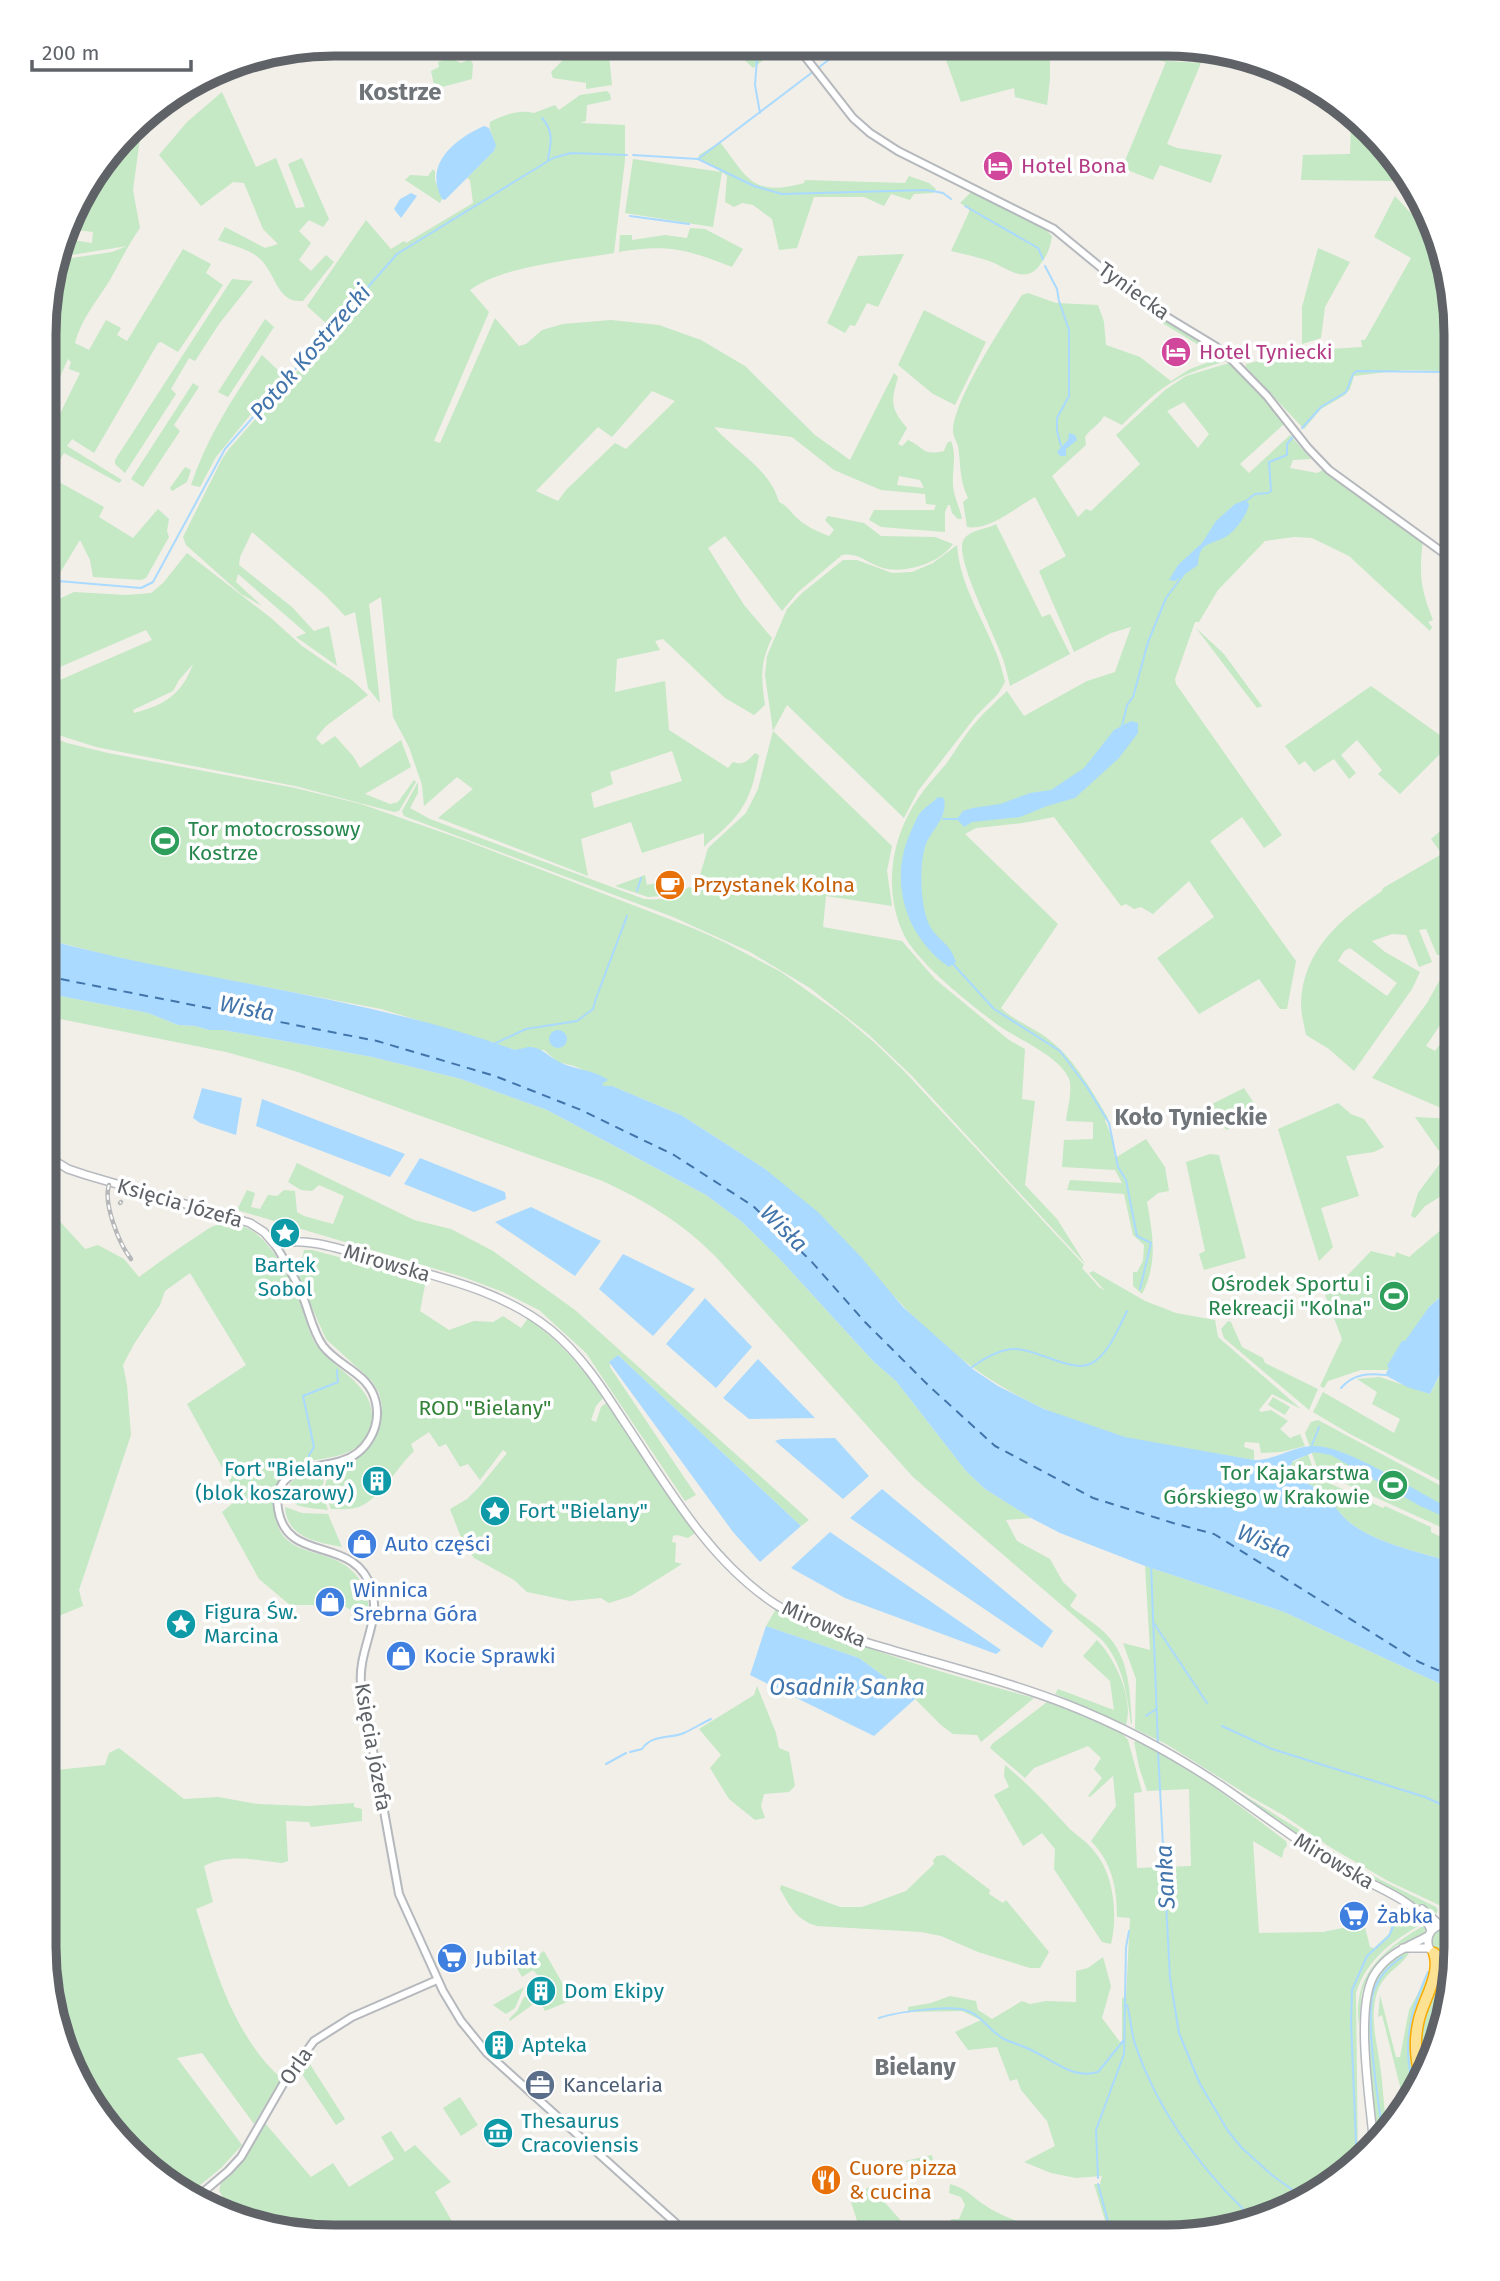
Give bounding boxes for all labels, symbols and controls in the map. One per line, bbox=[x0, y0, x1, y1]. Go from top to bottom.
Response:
scale bar bbox=[32, 28, 191, 72]
text: 200 m bbox=[42, 40, 99, 66]
district label: Kostrze bbox=[358, 78, 442, 106]
hotel icon: Hotel Bona bbox=[981, 149, 1015, 183]
place label: Hotel Bona bbox=[1021, 153, 1127, 179]
street label: Tyniecka bbox=[1093, 256, 1175, 326]
water label: Potok Kostrzecki bbox=[244, 278, 377, 425]
hotel icon: Hotel Tyniecki bbox=[1159, 335, 1193, 369]
place label: Hotel Tyniecki bbox=[1199, 339, 1333, 365]
place label: Tor motocrossowy Kostrze bbox=[188, 816, 361, 866]
sports icon: Tor motocrossowy Kostrze bbox=[148, 824, 182, 858]
cafe icon: Przystanek Kolna bbox=[653, 868, 687, 902]
place label: Przystanek Kolna bbox=[693, 872, 855, 898]
water label: Wisła bbox=[217, 989, 277, 1027]
district label: Koło Tynieckie bbox=[1114, 1103, 1268, 1131]
street label: Księcia Józefa bbox=[114, 1173, 246, 1233]
water label: Wisła bbox=[755, 1199, 813, 1257]
place icon: Bartek Sobol bbox=[268, 1216, 302, 1250]
street label: Mirowska bbox=[341, 1238, 433, 1288]
place label: Bartek Sobol bbox=[254, 1252, 316, 1302]
place label: Ośrodek Sportu i Rekreacji "Kolna" bbox=[1208, 1271, 1371, 1321]
sports icon: Ośrodek Sportu i Rekreacji "Kolna" bbox=[1377, 1279, 1411, 1313]
park label: ROD "Bielany" bbox=[419, 1395, 552, 1421]
place label: Fort "Bielany" (blok koszarowy) bbox=[195, 1456, 354, 1506]
place label: Tor Kajakarstwa Górskiego w Krakowie bbox=[1163, 1460, 1370, 1510]
building icon: Fort "Bielany" (blok koszarowy) bbox=[360, 1464, 394, 1498]
sports icon: Tor Kajakarstwa Górskiego w Krakowie bbox=[1376, 1468, 1410, 1502]
place icon: Fort "Bielany" bbox=[478, 1494, 512, 1528]
place label: Fort "Bielany" bbox=[518, 1498, 648, 1524]
water label: Wisła bbox=[1233, 1518, 1295, 1564]
shop icon: Auto części bbox=[345, 1527, 379, 1561]
place label: Auto części bbox=[385, 1531, 491, 1557]
place label: Winnica Srebrna Góra bbox=[353, 1577, 478, 1627]
shop icon: Winnica Srebrna Góra bbox=[313, 1585, 347, 1619]
street label: Mirowska bbox=[778, 1595, 870, 1653]
place label: Figura Św. Marcina bbox=[204, 1599, 298, 1649]
place icon: Figura Św. Marcina bbox=[164, 1607, 198, 1641]
shop icon: Kocie Sprawki bbox=[384, 1639, 418, 1673]
place label: Kocie Sprawki bbox=[424, 1643, 556, 1669]
water label: Osadnik Sanka bbox=[769, 1673, 925, 1701]
street label: Księcia Józefa bbox=[349, 1681, 397, 1813]
street label: Mirowska bbox=[1289, 1827, 1379, 1895]
water label: Sanka bbox=[1149, 1844, 1181, 1911]
supermarket icon: Żabka bbox=[1337, 1899, 1371, 1933]
place label: Żabka bbox=[1377, 1903, 1433, 1929]
supermarket icon: Jubilat bbox=[435, 1941, 469, 1975]
place label: Jubilat bbox=[475, 1945, 537, 1971]
building icon: Dom Ekipy bbox=[524, 1974, 558, 2008]
place label: Dom Ekipy bbox=[564, 1978, 665, 2004]
building icon: Apteka bbox=[482, 2028, 516, 2062]
place label: Apteka bbox=[522, 2032, 587, 2058]
street label: Orla bbox=[274, 2042, 318, 2090]
district label: Bielany bbox=[874, 2053, 956, 2081]
office icon: Kancelaria bbox=[523, 2068, 557, 2102]
place label: Kancelaria bbox=[563, 2072, 663, 2098]
place label: Thesaurus Cracoviensis bbox=[521, 2108, 639, 2158]
museum icon: Thesaurus Cracoviensis bbox=[481, 2116, 515, 2150]
place label: Cuore pizza & cucina bbox=[849, 2155, 957, 2205]
restaurant icon: Cuore pizza & cucina bbox=[809, 2163, 843, 2197]

